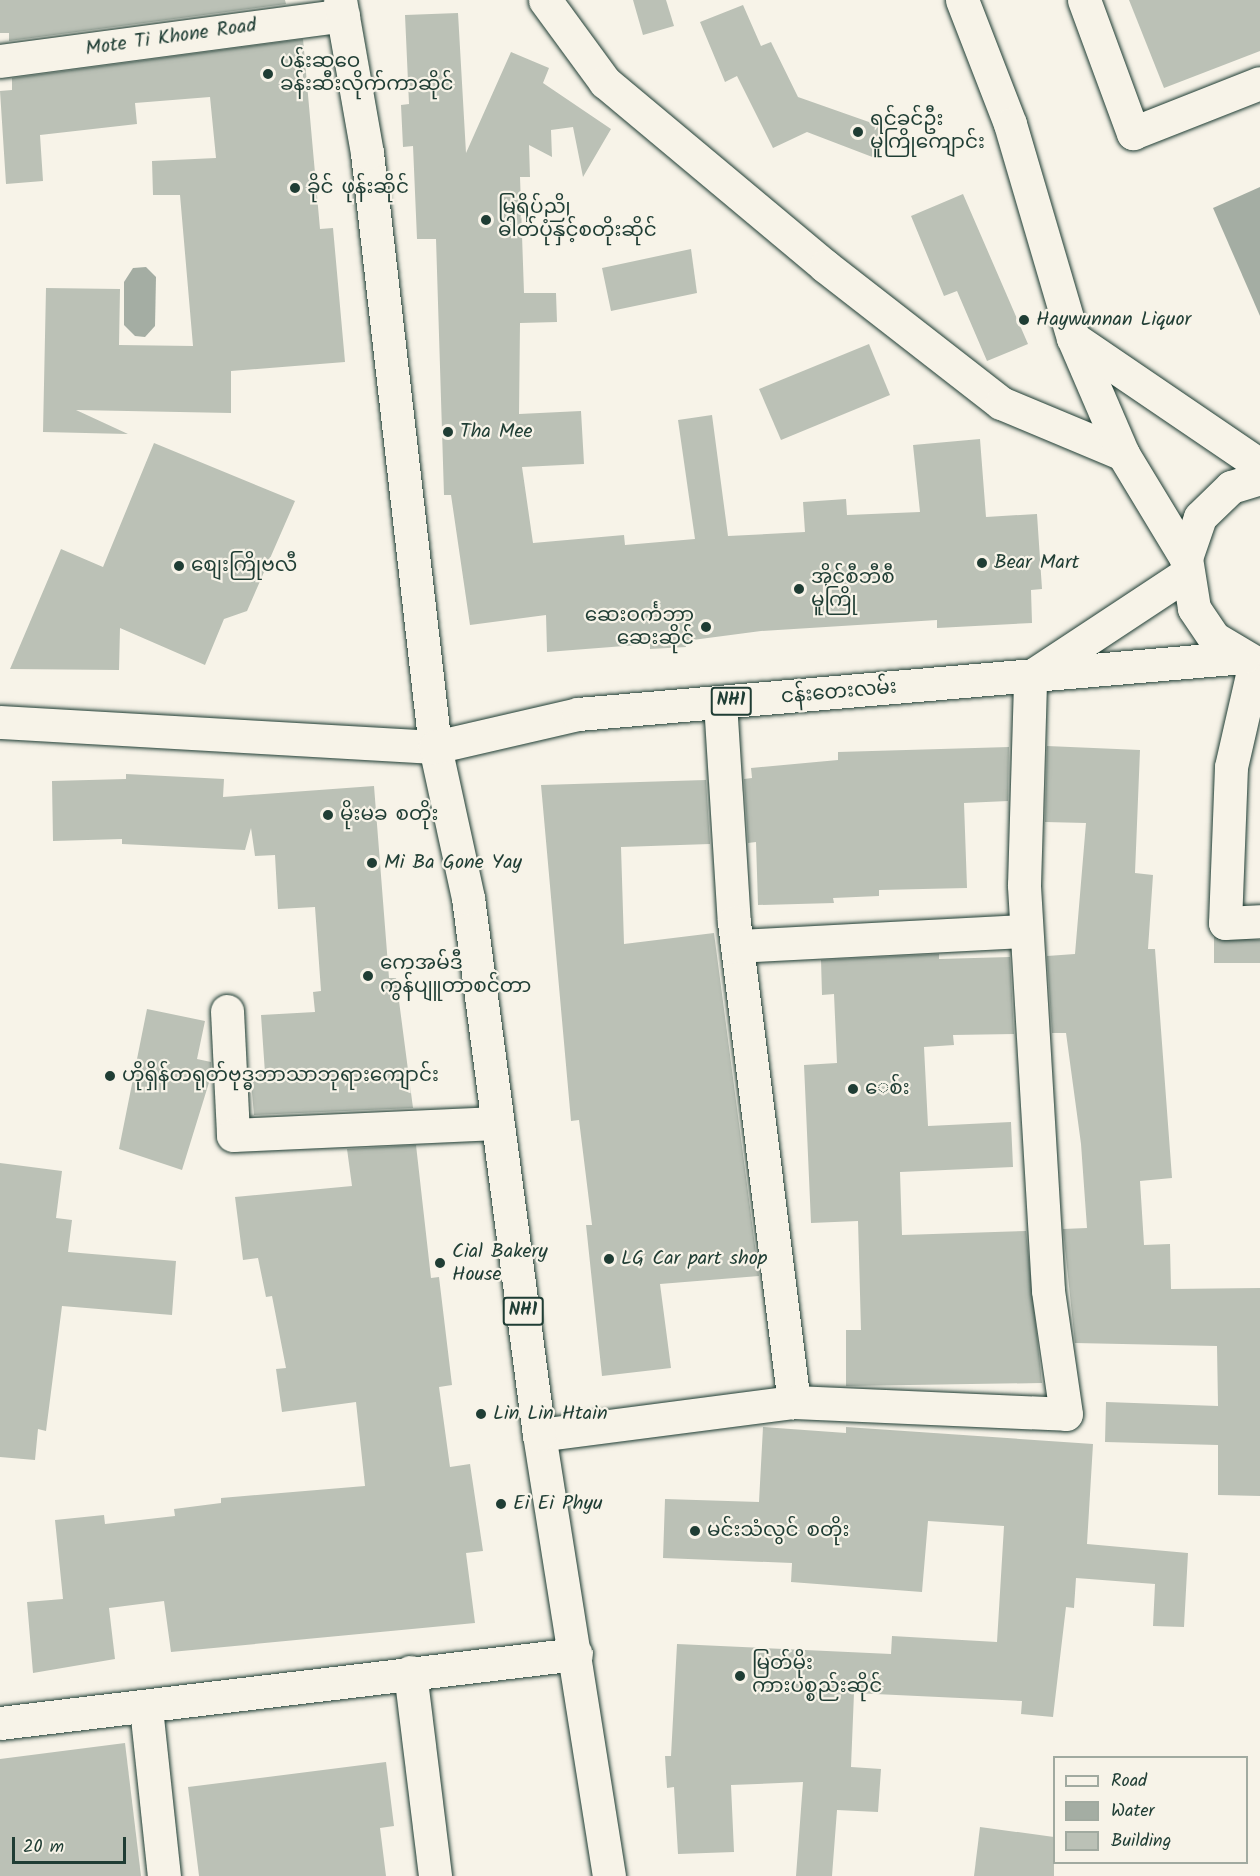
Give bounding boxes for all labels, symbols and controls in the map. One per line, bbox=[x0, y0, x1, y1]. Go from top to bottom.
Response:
street label: Mote Ti Khone Road bbox=[84, 14, 258, 62]
place label: ပန်းဆုဝေ ခန်းဆီးလိုက်ကာဆိုင် bbox=[280, 51, 453, 98]
marker: ပန်းဆုဝေ ခန်းဆီးလိုက်ကာဆိုင် bbox=[261, 67, 275, 81]
place label: ရင်ခွင်ဦး မူကြိုကျောင်း bbox=[870, 108, 985, 155]
marker: ရင်ခွင်ဦး မူကြိုကျောင်း bbox=[851, 125, 865, 139]
place label: ခိုင် ဖုန်းဆိုင် bbox=[307, 176, 409, 200]
marker: ခိုင် ဖုန်းဆိုင် bbox=[288, 181, 302, 195]
place label: မြရိပ်ညို ဓါတ်ပုံနှင့်စတိုးဆိုင် bbox=[498, 196, 657, 243]
marker: မြရိပ်ညို ဓါတ်ပုံနှင့်စတိုးဆိုင် bbox=[479, 213, 493, 227]
place label: Haywunnan Liquor bbox=[1036, 308, 1191, 332]
marker: Haywunnan Liquor bbox=[1017, 313, 1031, 327]
place label: Tha Mee bbox=[460, 420, 533, 444]
marker: Tha Mee bbox=[441, 425, 455, 439]
place label: Bear Mart bbox=[994, 551, 1079, 575]
place label: စျေးကြိုဗလီ bbox=[191, 554, 297, 578]
marker: Bear Mart bbox=[975, 556, 989, 570]
marker: စျေးကြိုဗလီ bbox=[172, 559, 186, 573]
place label: အိုင်စီဘီစီ မူကြို bbox=[811, 566, 895, 613]
marker: အိုင်စီဘီစီ မူကြို bbox=[792, 582, 806, 596]
place label: ဆေးဝင်္ကဘာ ဆေးဆိုင် bbox=[585, 604, 694, 651]
marker: ဆေးဝင်္ကဘာ ဆေးဆိုင် bbox=[699, 620, 713, 634]
street label: ငန်းတေးလမ်း bbox=[780, 676, 898, 710]
road number: NH1 bbox=[710, 686, 752, 716]
place label: မိုးမခ စတိုး bbox=[340, 803, 438, 827]
marker: မိုးမခ စတိုး bbox=[321, 808, 335, 822]
place label: Mi Ba Gone Yay bbox=[384, 851, 522, 875]
marker: Mi Ba Gone Yay bbox=[365, 856, 379, 870]
place label: ကေအမ်ဒီ ကွန်ပျူတာစင်တာ bbox=[380, 952, 531, 999]
marker: ကေအမ်ဒီ ကွန်ပျူတာစင်တာ bbox=[361, 969, 375, 983]
place label: ဟိုရှိန်တရုတ်ဗုဒ္ဓဘာသာဘုရားကျောင်း bbox=[122, 1064, 439, 1088]
marker: ဟိုရှိန်တရုတ်ဗုဒ္ဓဘာသာဘုရားကျောင်း bbox=[103, 1069, 117, 1083]
place label: ေစ်း bbox=[865, 1077, 910, 1101]
marker: ေစ်း bbox=[846, 1082, 860, 1096]
place label: Cial Bakery House bbox=[452, 1240, 548, 1287]
place label: LG Car part shop bbox=[621, 1247, 767, 1271]
marker: LG Car part shop bbox=[602, 1252, 616, 1266]
marker: Cial Bakery House bbox=[433, 1256, 447, 1270]
road number: NH1 bbox=[502, 1296, 544, 1326]
place label: Lin Lin Htain bbox=[493, 1402, 608, 1426]
marker: Lin Lin Htain bbox=[474, 1407, 488, 1421]
place label: Ei Ei Phyu bbox=[513, 1492, 603, 1516]
marker: Ei Ei Phyu bbox=[494, 1497, 508, 1511]
place label: မင်းသံလွင် စတိုး bbox=[707, 1519, 849, 1543]
marker: မင်းသံလွင် စတိုး bbox=[688, 1524, 702, 1538]
place label: မြတ်မိုး ကားပစ္စည်းဆိုင် bbox=[752, 1652, 882, 1699]
marker: မြတ်မိုး ကားပစ္စည်းဆိုင် bbox=[733, 1669, 747, 1683]
legend bbox=[1053, 1756, 1248, 1864]
text: Road bbox=[1111, 1767, 1147, 1796]
text: Water bbox=[1111, 1797, 1155, 1826]
scale bar bbox=[15, 1825, 129, 1863]
text: Building bbox=[1111, 1827, 1171, 1856]
text: 20 m bbox=[23, 1833, 64, 1862]

